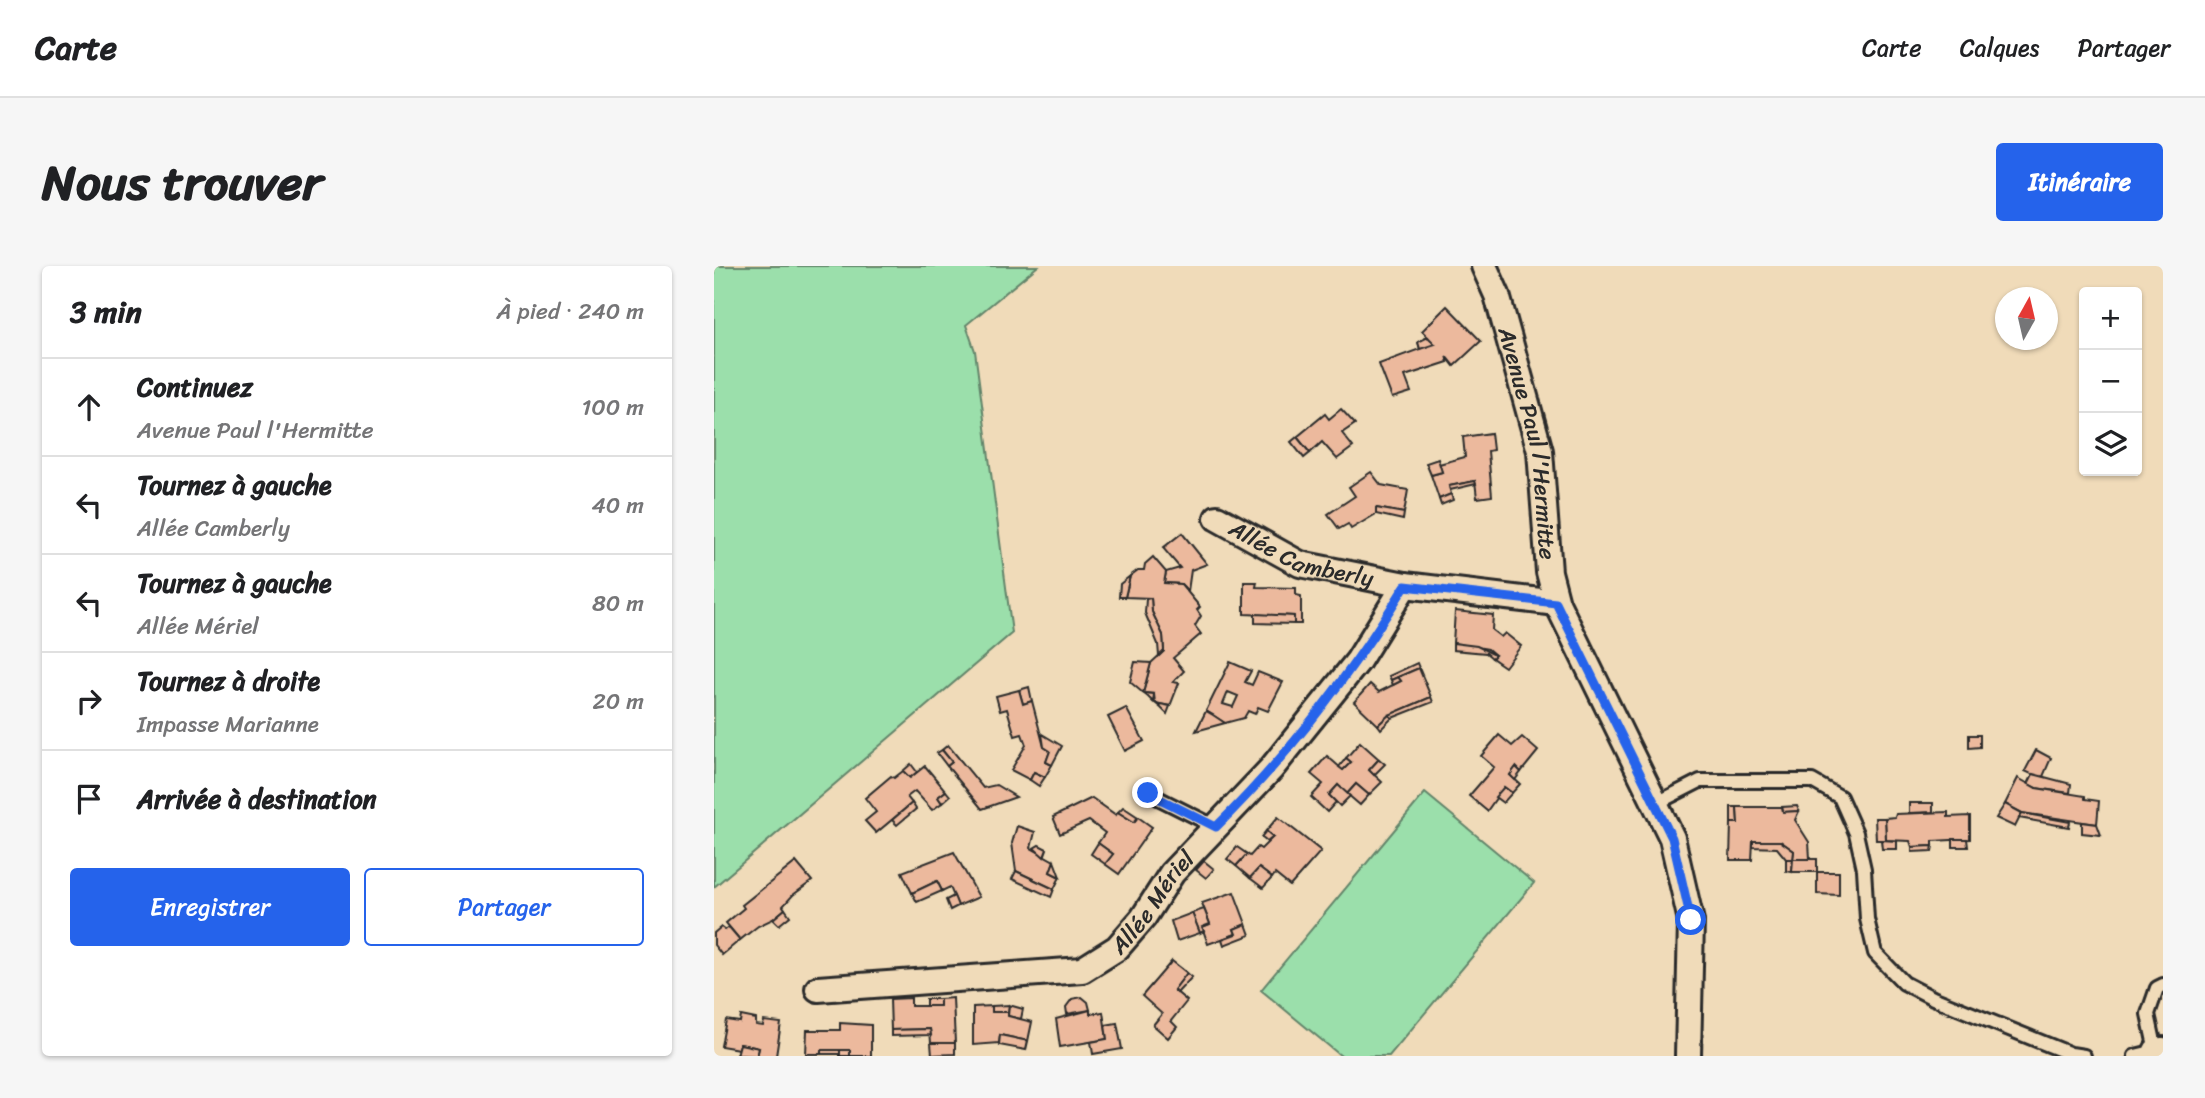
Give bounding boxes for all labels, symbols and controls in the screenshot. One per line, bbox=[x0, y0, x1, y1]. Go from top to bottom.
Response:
text: Carte bbox=[35, 19, 117, 77]
text: Carte bbox=[1862, 27, 1922, 69]
text: Calques bbox=[1960, 27, 2039, 69]
text: Partager bbox=[2077, 27, 2170, 69]
text: Nous trouver bbox=[42, 139, 322, 226]
button: Itinéraire bbox=[1996, 143, 2163, 221]
text: 3 min bbox=[70, 285, 142, 339]
north arrow bbox=[1995, 287, 2058, 350]
map controls bbox=[2079, 287, 2142, 476]
button: + bbox=[2079, 287, 2142, 350]
text: À pied · 240 m bbox=[497, 291, 644, 332]
street label: Avenue Paul l'Hermitte bbox=[1486, 321, 1569, 561]
button: − bbox=[2079, 350, 2142, 413]
text: Continuez bbox=[137, 364, 253, 410]
text: 100 m bbox=[581, 387, 644, 428]
icon: ahead bbox=[70, 388, 108, 426]
text: Avenue Paul l'Hermitte bbox=[137, 410, 374, 451]
button: layers bbox=[2079, 413, 2142, 476]
text: Tournez à gauche bbox=[137, 462, 332, 508]
text: 40 m bbox=[591, 485, 644, 526]
icon: left bbox=[70, 486, 108, 524]
text: Allée Camberly bbox=[137, 508, 290, 549]
street label: Allée Camberly bbox=[1221, 508, 1377, 599]
text: Tournez à gauche bbox=[137, 560, 332, 606]
text: 80 m bbox=[592, 583, 644, 624]
icon: left bbox=[70, 584, 108, 622]
text: Allée Mériel bbox=[137, 606, 259, 647]
text: Tournez à droite bbox=[137, 658, 320, 704]
text: 20 m bbox=[593, 681, 644, 722]
icon: right bbox=[70, 682, 108, 720]
text: Impasse Marianne bbox=[137, 704, 319, 745]
text: Arrivée à destination bbox=[137, 776, 377, 822]
route end bbox=[1132, 777, 1163, 808]
icon: arrive bbox=[70, 780, 108, 818]
street label: Allée Mériel bbox=[1099, 840, 1205, 964]
button: Enregistrer bbox=[70, 868, 350, 946]
button: Partager bbox=[364, 868, 644, 946]
route start bbox=[1675, 904, 1706, 935]

